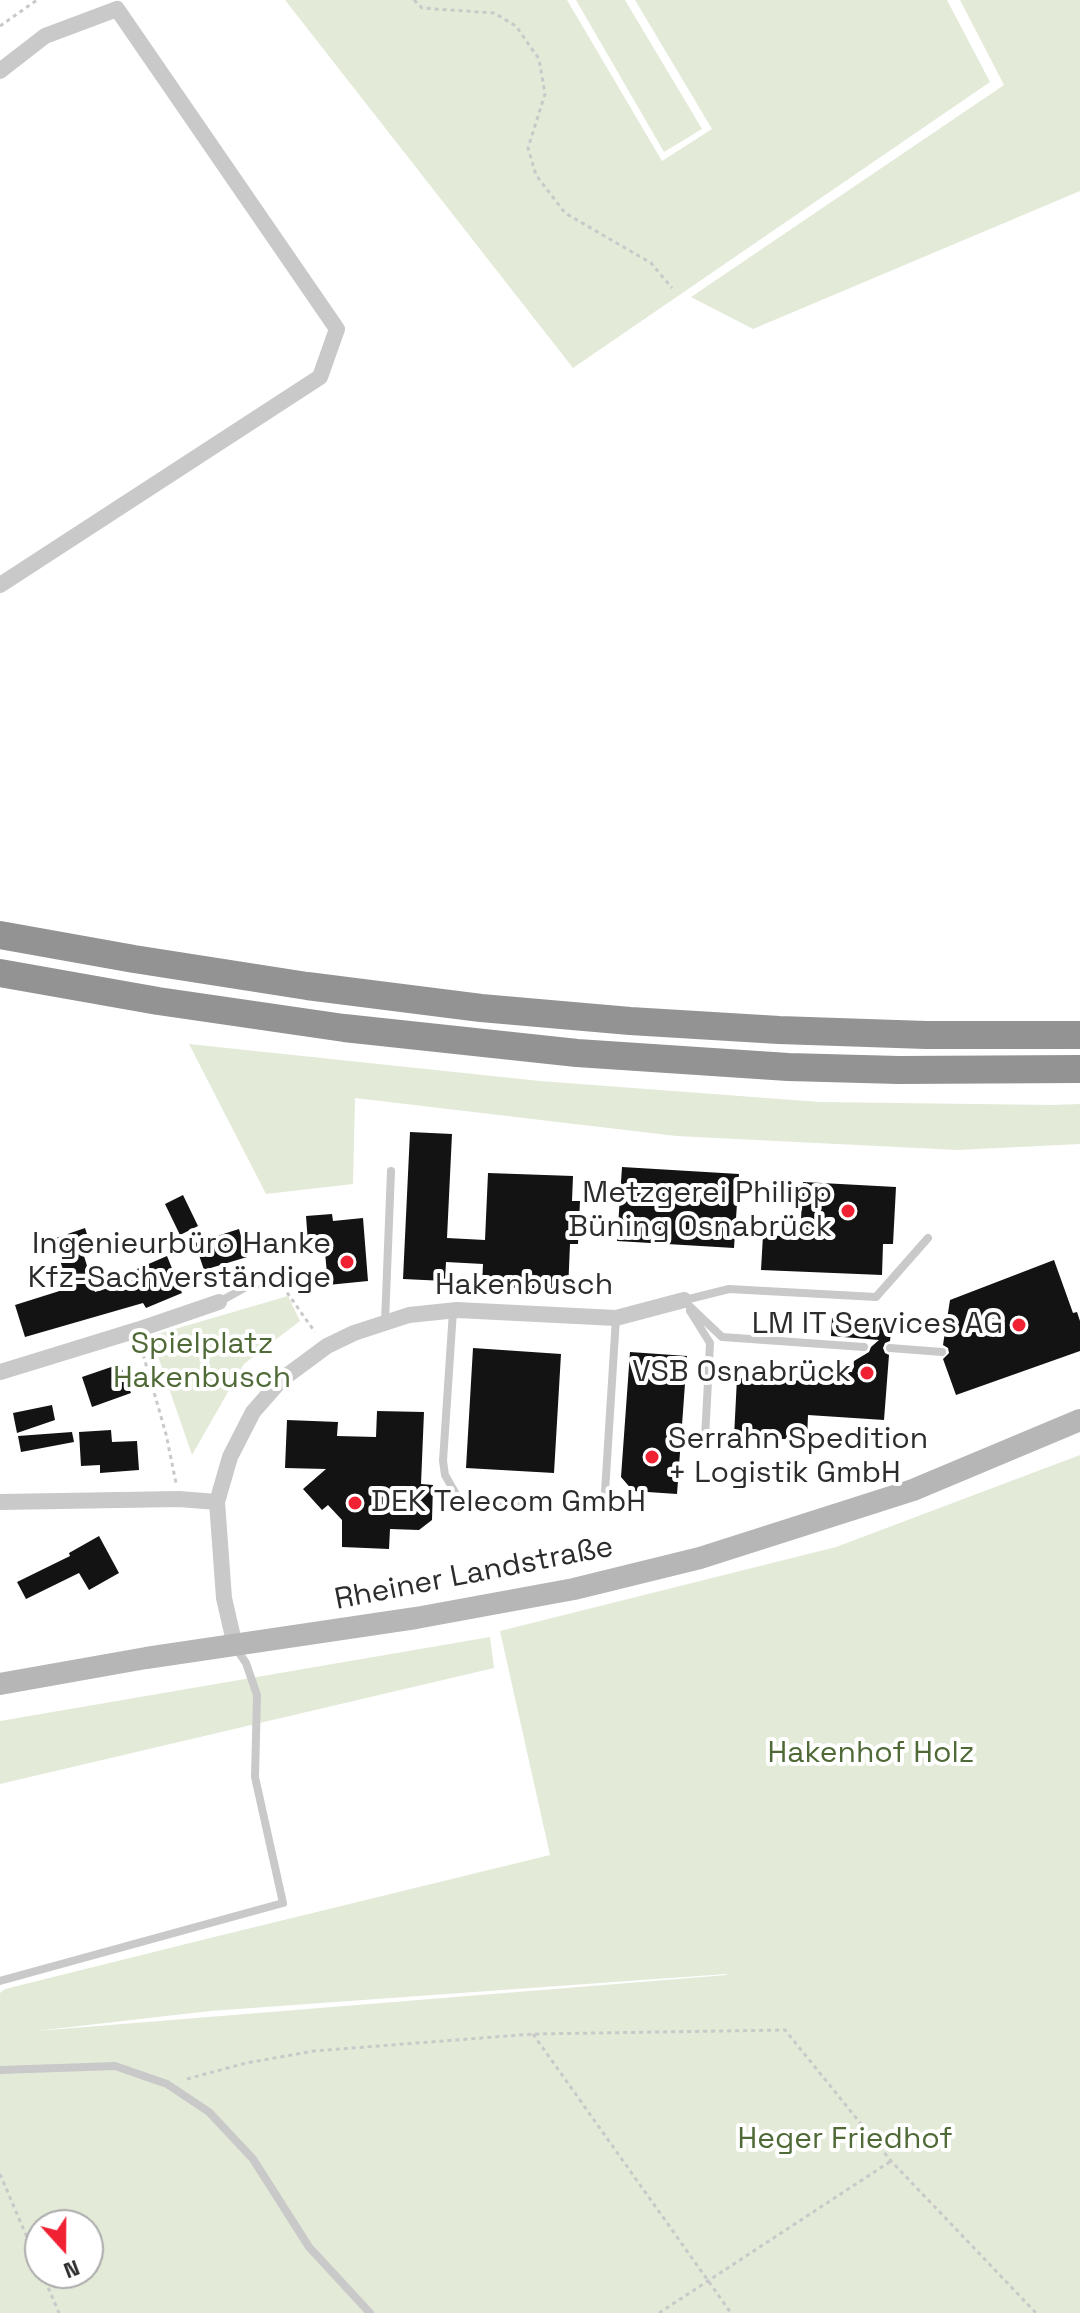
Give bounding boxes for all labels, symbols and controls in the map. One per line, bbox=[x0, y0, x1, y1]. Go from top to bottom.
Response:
place label: Metzgerei Philipp Büning Osnabrück bbox=[568, 1176, 832, 1246]
marker: Metzgerei Philipp Büning Osnabrück bbox=[839, 1202, 857, 1220]
place label: Ingenieurbüro Hanke Kfz-Sachverständige bbox=[28, 1227, 331, 1298]
marker: Ingenieurbüro Hanke Kfz-Sachverständige bbox=[338, 1253, 356, 1271]
street label: Hakenbusch bbox=[435, 1268, 613, 1304]
place label: LM IT Services AG bbox=[752, 1307, 1003, 1343]
marker: LM IT Services AG bbox=[1010, 1316, 1028, 1334]
park label: Spielplatz Hakenbusch bbox=[113, 1327, 291, 1398]
place label: VSB Osnabrück bbox=[632, 1355, 851, 1391]
marker: VSB Osnabrück bbox=[858, 1364, 876, 1382]
place label: Serrahn Spedition + Logistik GmbH bbox=[668, 1422, 928, 1492]
marker: Serrahn Spedition + Logistik GmbH bbox=[643, 1448, 661, 1466]
place label: DEK Telecom GmbH bbox=[371, 1485, 646, 1521]
marker: DEK Telecom GmbH bbox=[346, 1494, 364, 1512]
street label: Rheiner Landstraße bbox=[332, 1529, 616, 1619]
park label: Hakenhof Holz bbox=[768, 1736, 974, 1772]
park label: Heger Friedhof bbox=[737, 2122, 953, 2158]
north arrow bbox=[24, 2209, 104, 2289]
text: N bbox=[60, 2254, 84, 2285]

